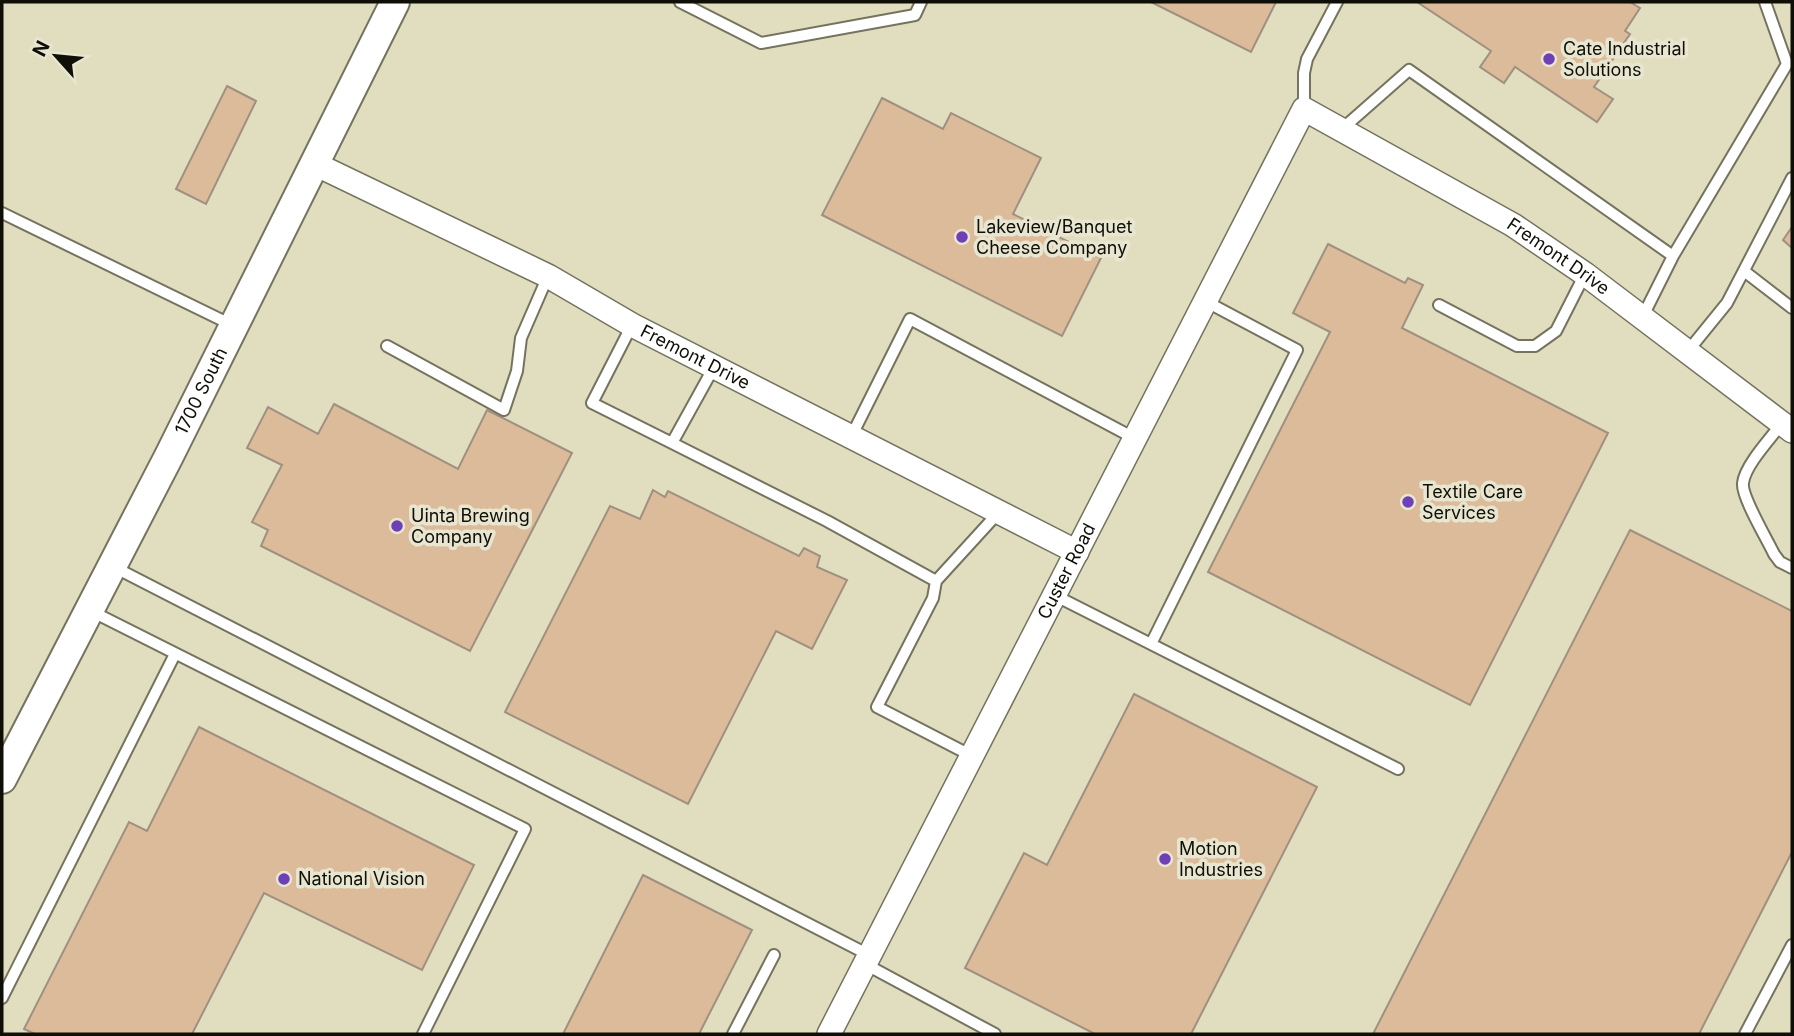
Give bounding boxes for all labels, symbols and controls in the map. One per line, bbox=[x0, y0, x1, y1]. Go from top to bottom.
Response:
north arrow bbox=[21, 21, 91, 91]
text: N bbox=[28, 37, 55, 60]
place label: Cate Industrial Solutions bbox=[1563, 38, 1686, 80]
marker: Cate Industrial Solutions bbox=[1541, 51, 1557, 67]
street label: Fremont Drive bbox=[1503, 213, 1614, 299]
place label: Lakeview/Banquet Cheese Company bbox=[976, 216, 1132, 258]
marker: Lakeview/Banquet Cheese Company bbox=[954, 229, 970, 245]
street label: Fremont Drive bbox=[637, 320, 754, 393]
street label: 1700 South bbox=[170, 344, 231, 438]
place label: Textile Care Services bbox=[1422, 481, 1523, 523]
marker: Textile Care Services bbox=[1400, 494, 1416, 510]
place label: Uinta Brewing Company bbox=[411, 505, 530, 547]
marker: Uinta Brewing Company bbox=[389, 518, 405, 534]
street label: Custer Road bbox=[1033, 520, 1099, 623]
place label: Motion Industries bbox=[1179, 838, 1263, 880]
marker: Motion Industries bbox=[1157, 851, 1173, 867]
place label: National Vision bbox=[298, 868, 425, 889]
marker: National Vision bbox=[276, 871, 292, 887]

